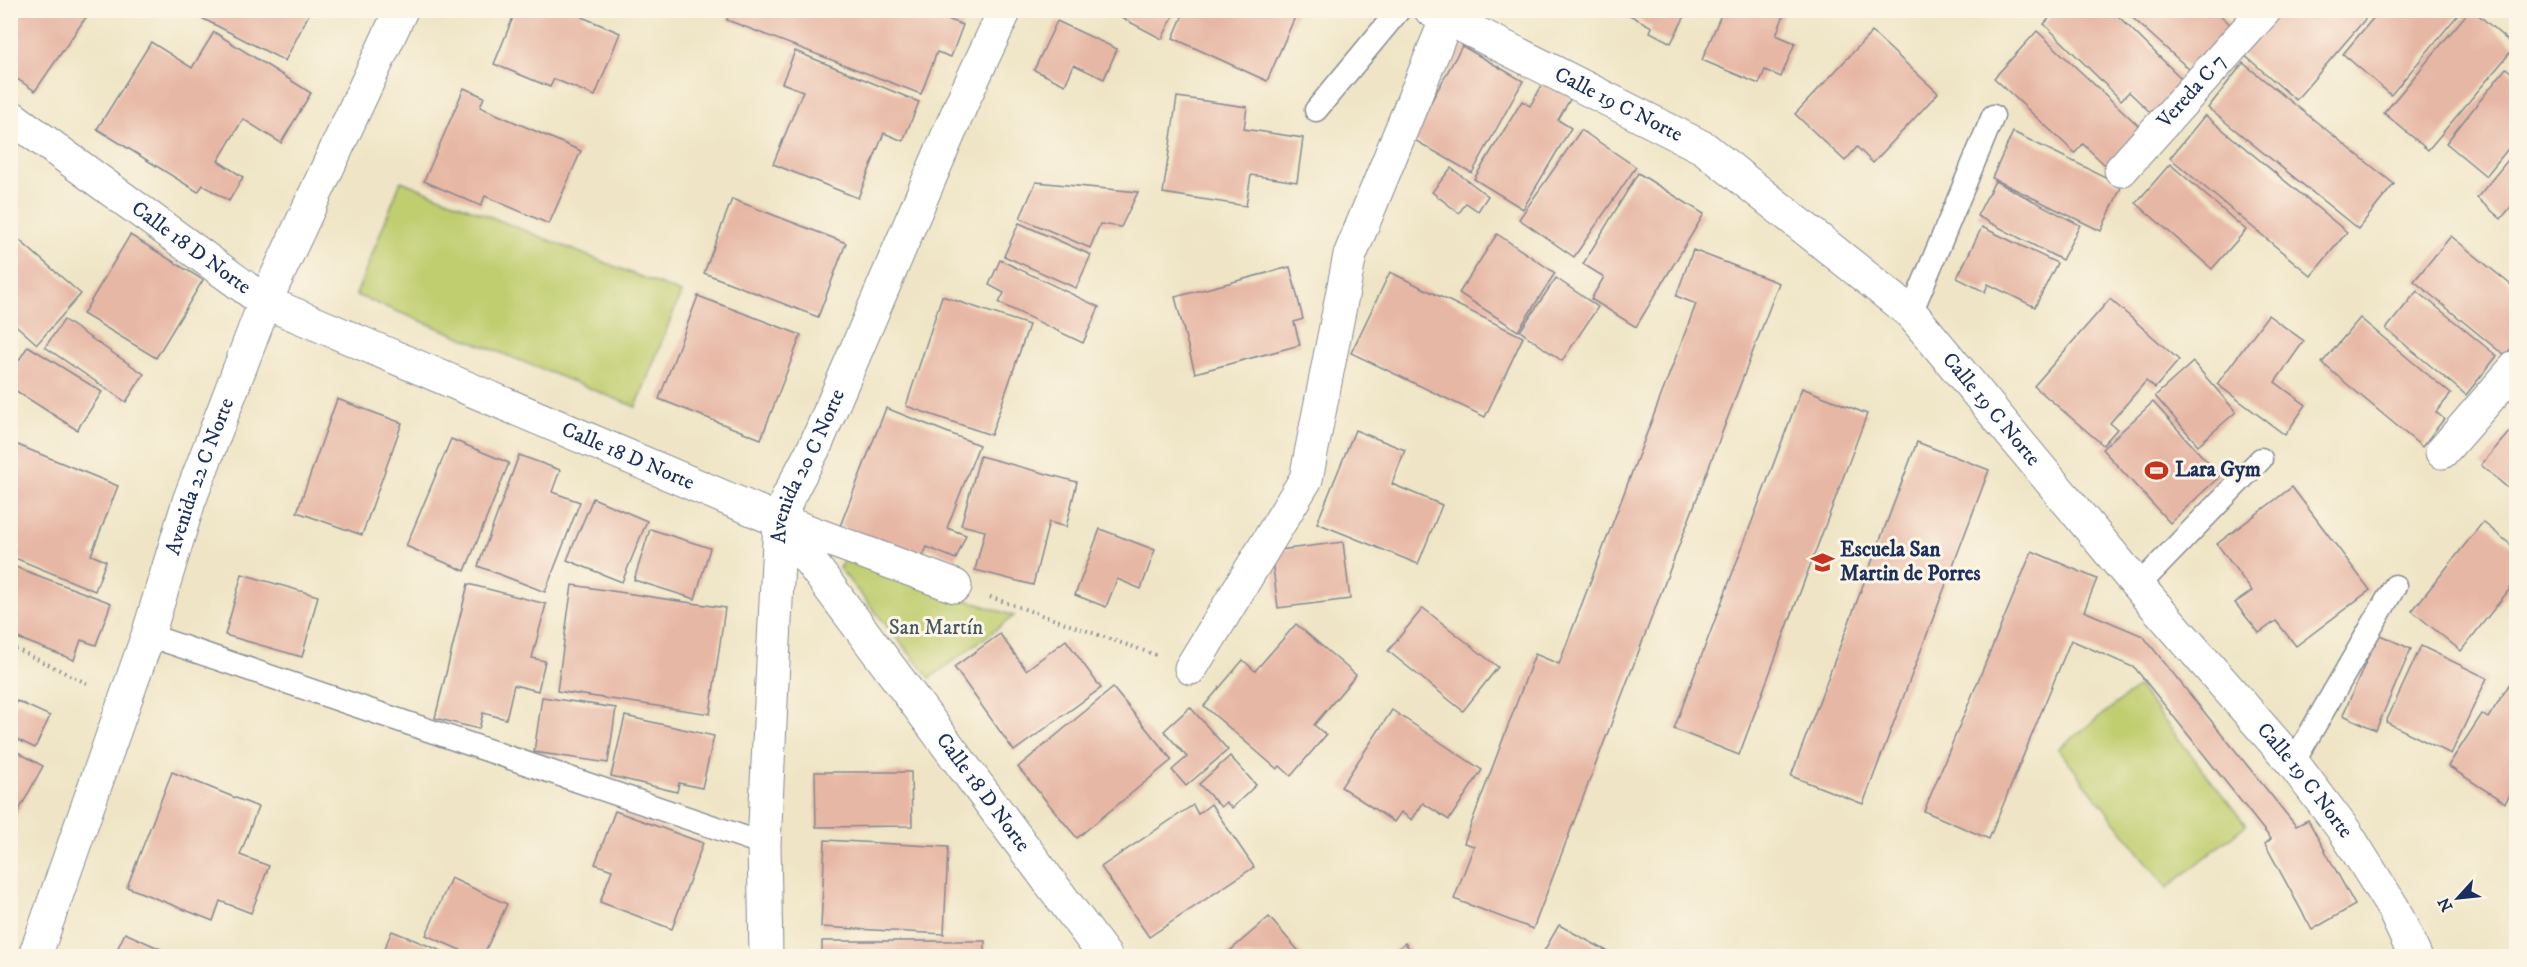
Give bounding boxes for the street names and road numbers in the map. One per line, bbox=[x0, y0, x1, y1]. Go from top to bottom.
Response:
street label: Vereda C 7 bbox=[2151, 49, 2232, 134]
street label: Calle 19 C Norte bbox=[1550, 62, 1687, 148]
street label: Calle 18 D Norte bbox=[126, 196, 256, 300]
street label: Calle 19 C Norte bbox=[1936, 347, 2046, 472]
street label: Avenida 20 C Norte bbox=[766, 385, 851, 544]
street label: Avenida 22 C Norte bbox=[160, 394, 240, 558]
street label: Calle 18 D Norte bbox=[558, 417, 699, 496]
street label: Calle 19 C Norte bbox=[2251, 718, 2359, 844]
street label: Calle 18 D Norte bbox=[930, 728, 1036, 857]

